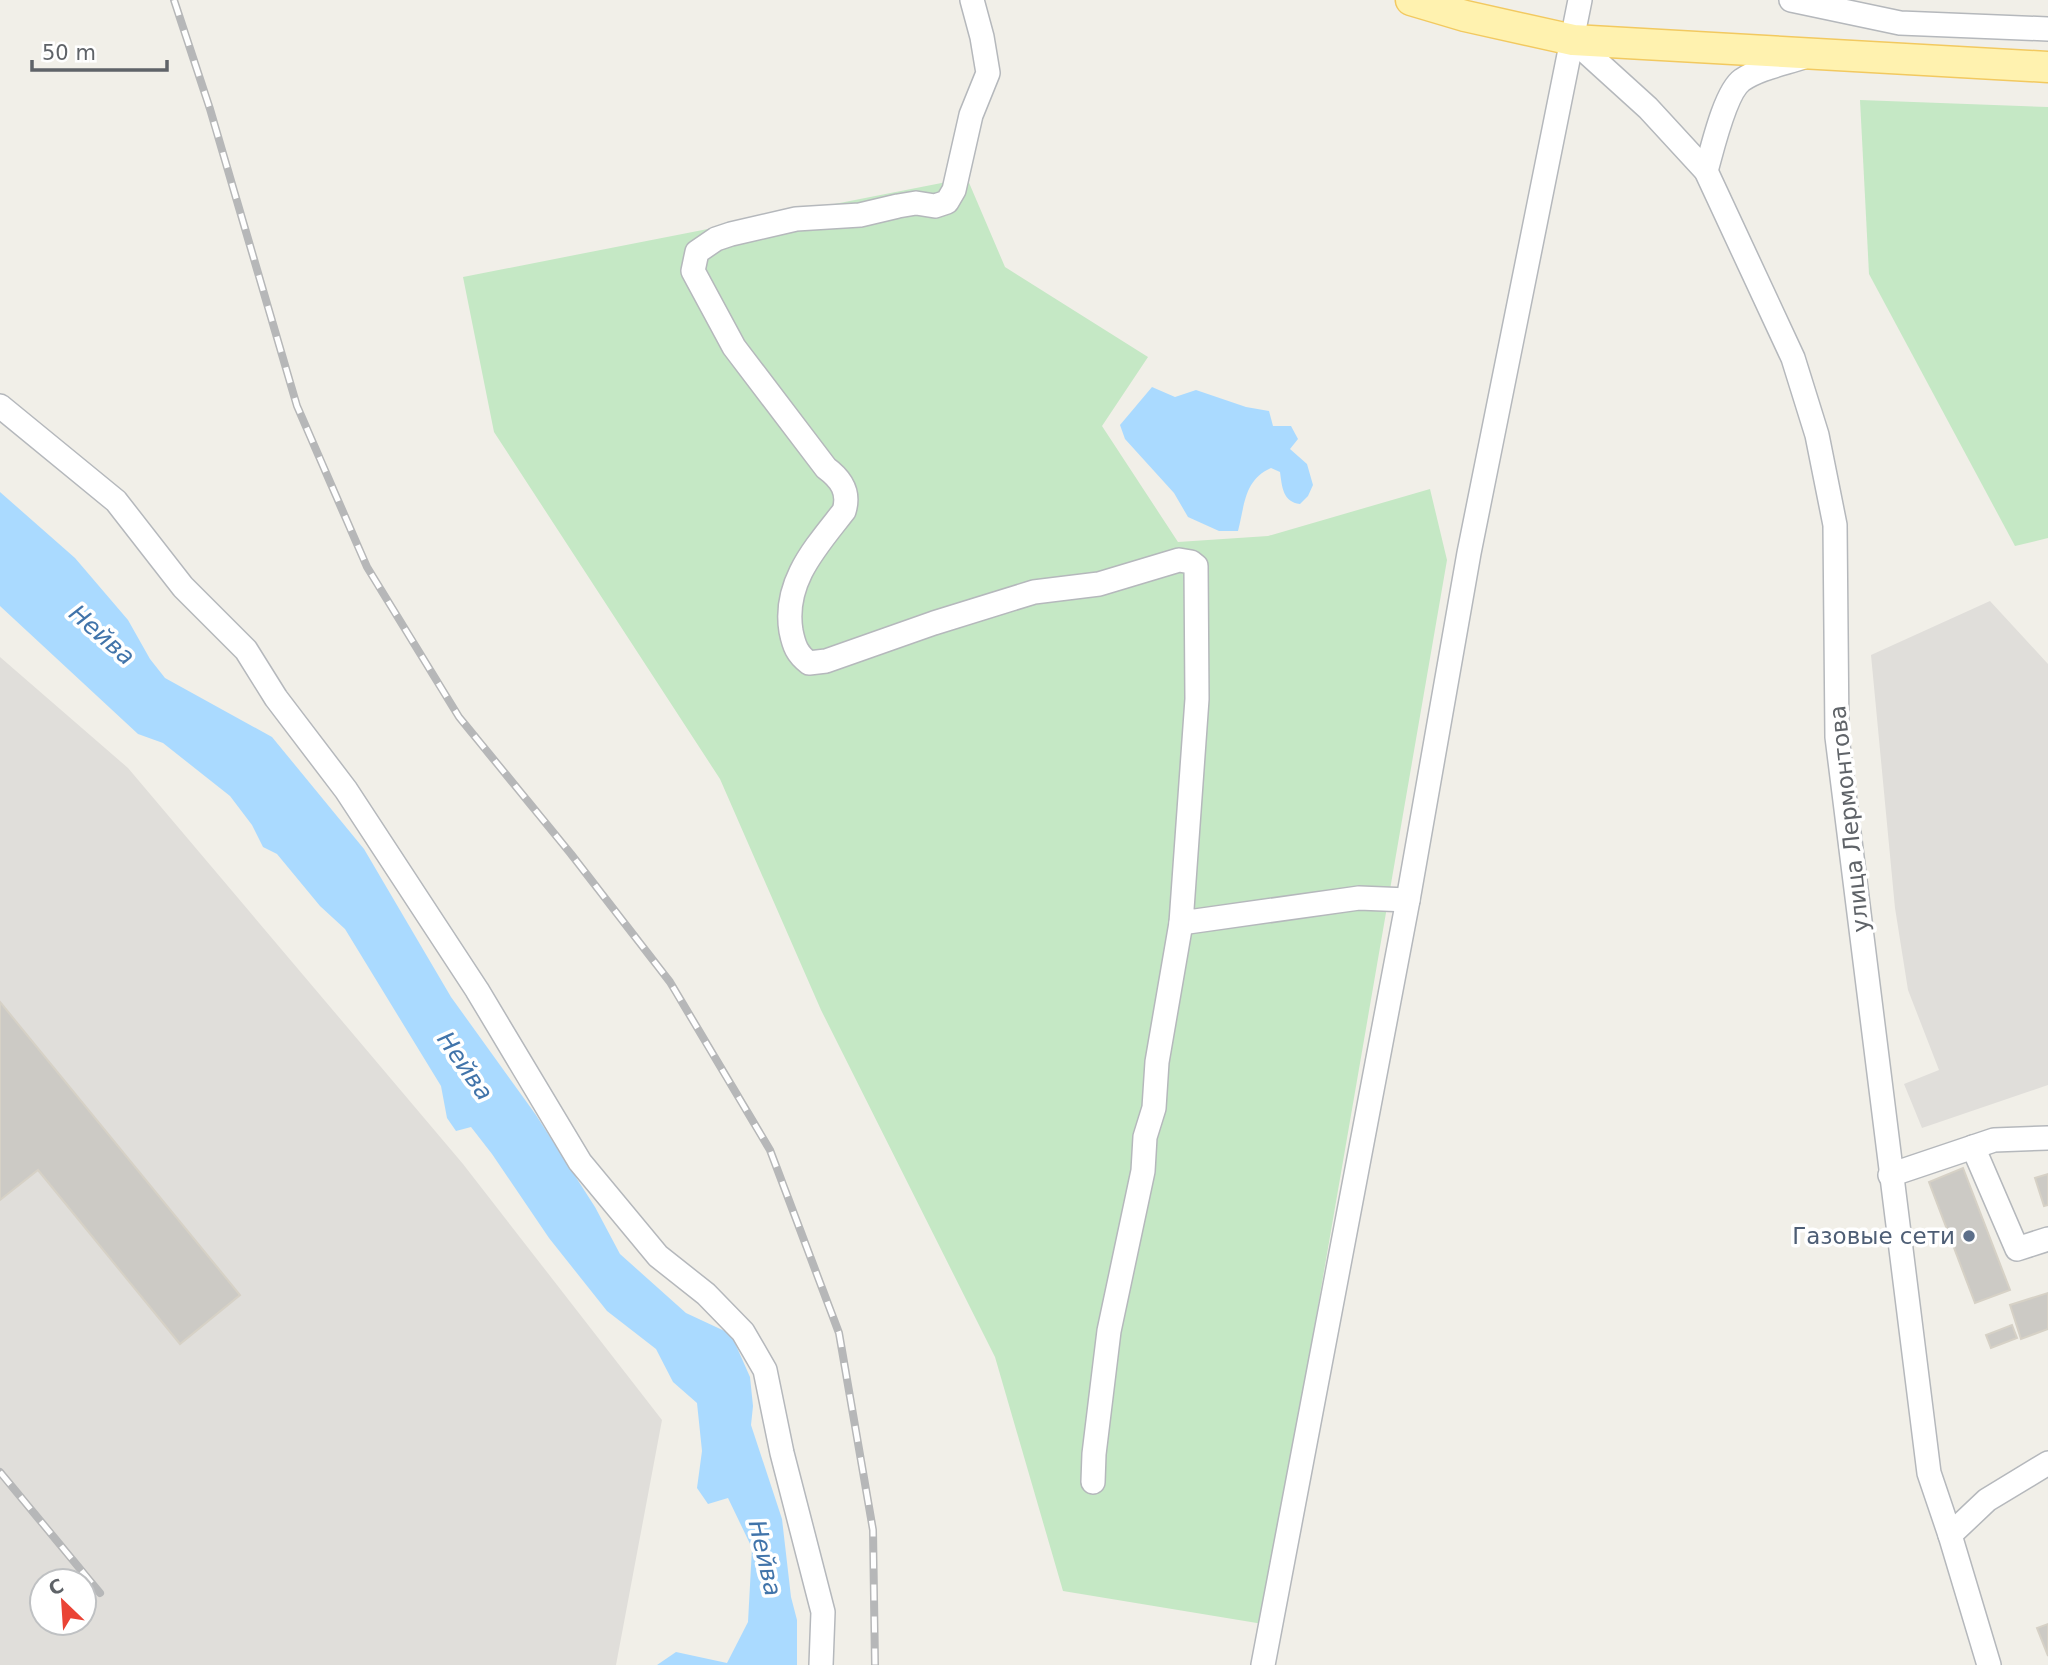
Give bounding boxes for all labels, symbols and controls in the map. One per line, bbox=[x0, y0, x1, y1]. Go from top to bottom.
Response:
scale bar bbox=[32, 28, 166, 72]
text: 50 m bbox=[42, 41, 96, 65]
water label: Нейва bbox=[64, 599, 140, 671]
street label: улица Лермонтова bbox=[1824, 704, 1874, 934]
water label: Нейва bbox=[431, 1026, 499, 1106]
place label: Газовые сети bbox=[1792, 1223, 1955, 1249]
marker: Газовые сети bbox=[1961, 1228, 1977, 1244]
water label: Нейва bbox=[743, 1517, 787, 1599]
north arrow bbox=[28, 1567, 98, 1637]
text: С bbox=[45, 1574, 67, 1600]

